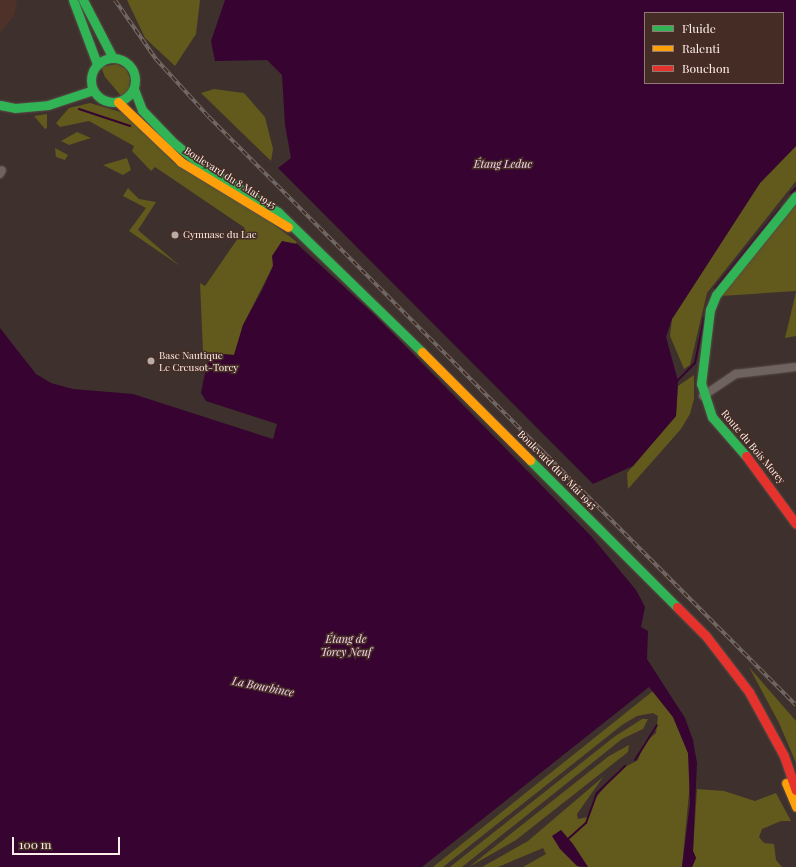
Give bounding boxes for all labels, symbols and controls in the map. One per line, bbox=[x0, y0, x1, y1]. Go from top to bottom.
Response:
legend bbox=[644, 12, 784, 84]
text: Fluide bbox=[682, 20, 716, 36]
text: Ralenti bbox=[682, 40, 720, 56]
text: Bouchon bbox=[682, 60, 730, 76]
street label: Boulevard du 8 Mai 1945 bbox=[182, 145, 278, 211]
water label: Étang Leduc bbox=[474, 157, 532, 171]
place label: Gymnase du Lac bbox=[183, 229, 257, 241]
marker: Gymnase du Lac bbox=[170, 230, 180, 240]
place label: Base Nautique Le Creusot-Torcy bbox=[159, 349, 238, 372]
marker: Base Nautique Le Creusot-Torcy bbox=[146, 356, 156, 366]
street label: Route du Bois Morey bbox=[719, 408, 787, 486]
street label: Boulevard du 8 Mai 1945 bbox=[515, 428, 599, 512]
water label: Étang de Torcy Neuf bbox=[321, 633, 371, 659]
water label: La Bourbince bbox=[231, 675, 295, 699]
scale bar bbox=[14, 829, 122, 855]
text: 100 m bbox=[19, 836, 51, 852]

